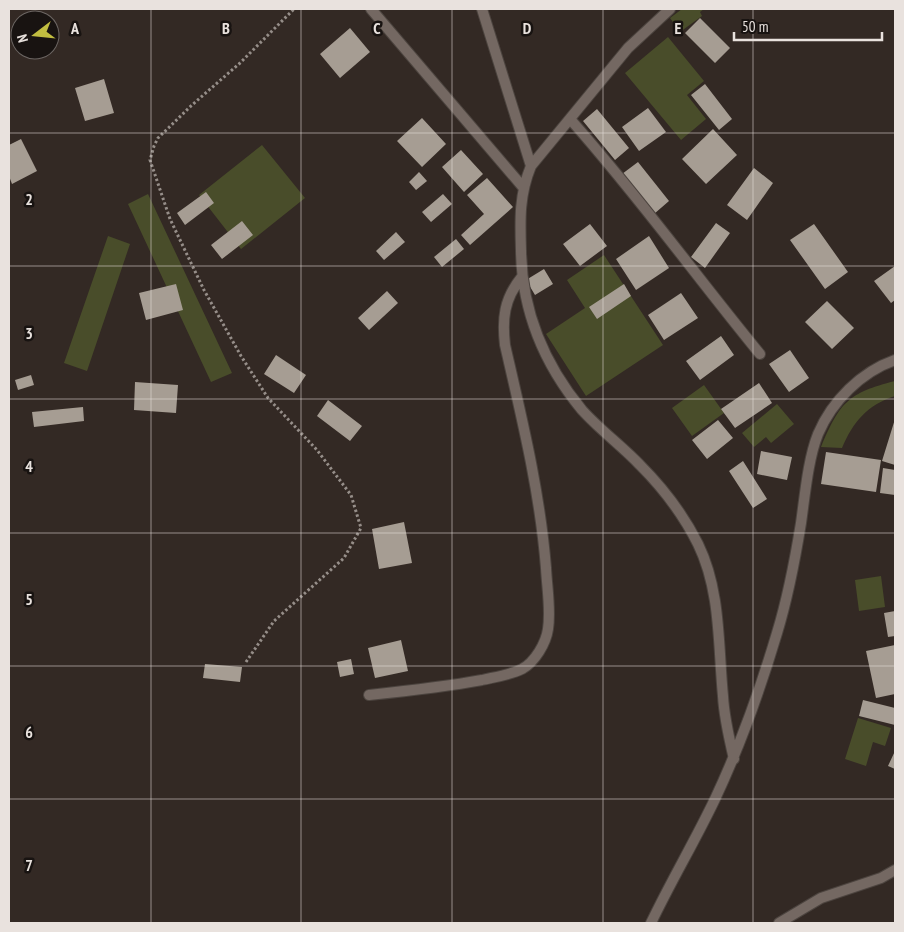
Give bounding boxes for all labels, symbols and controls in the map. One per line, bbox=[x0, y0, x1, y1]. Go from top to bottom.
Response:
north arrow bbox=[10, 10, 60, 60]
scale bar bbox=[734, 10, 882, 42]
text: 50 m bbox=[742, 17, 768, 36]
text: A bbox=[70, 18, 80, 38]
text: B bbox=[222, 18, 230, 38]
text: C bbox=[373, 18, 381, 38]
text: D bbox=[523, 18, 532, 38]
text: E bbox=[675, 18, 682, 38]
text: N bbox=[13, 32, 32, 45]
text: 2 bbox=[25, 189, 33, 209]
text: 3 bbox=[25, 323, 33, 343]
text: 4 bbox=[25, 456, 33, 476]
text: 5 bbox=[25, 589, 33, 609]
text: 6 bbox=[25, 722, 33, 742]
text: 7 bbox=[25, 855, 33, 875]

